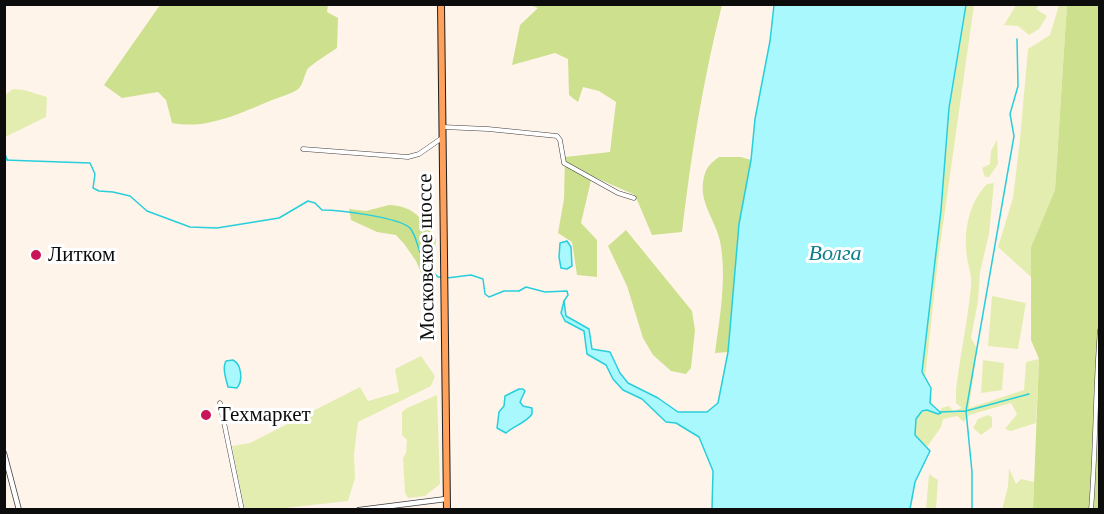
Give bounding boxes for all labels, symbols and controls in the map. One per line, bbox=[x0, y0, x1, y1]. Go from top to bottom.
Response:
street label: Московское шоссе bbox=[413, 173, 441, 341]
water label: Волга bbox=[808, 241, 862, 267]
place label: Литком bbox=[48, 242, 115, 268]
marker: Литком bbox=[29, 248, 43, 262]
place label: Техмаркет bbox=[218, 402, 311, 428]
marker: Техмаркет bbox=[199, 408, 213, 422]

